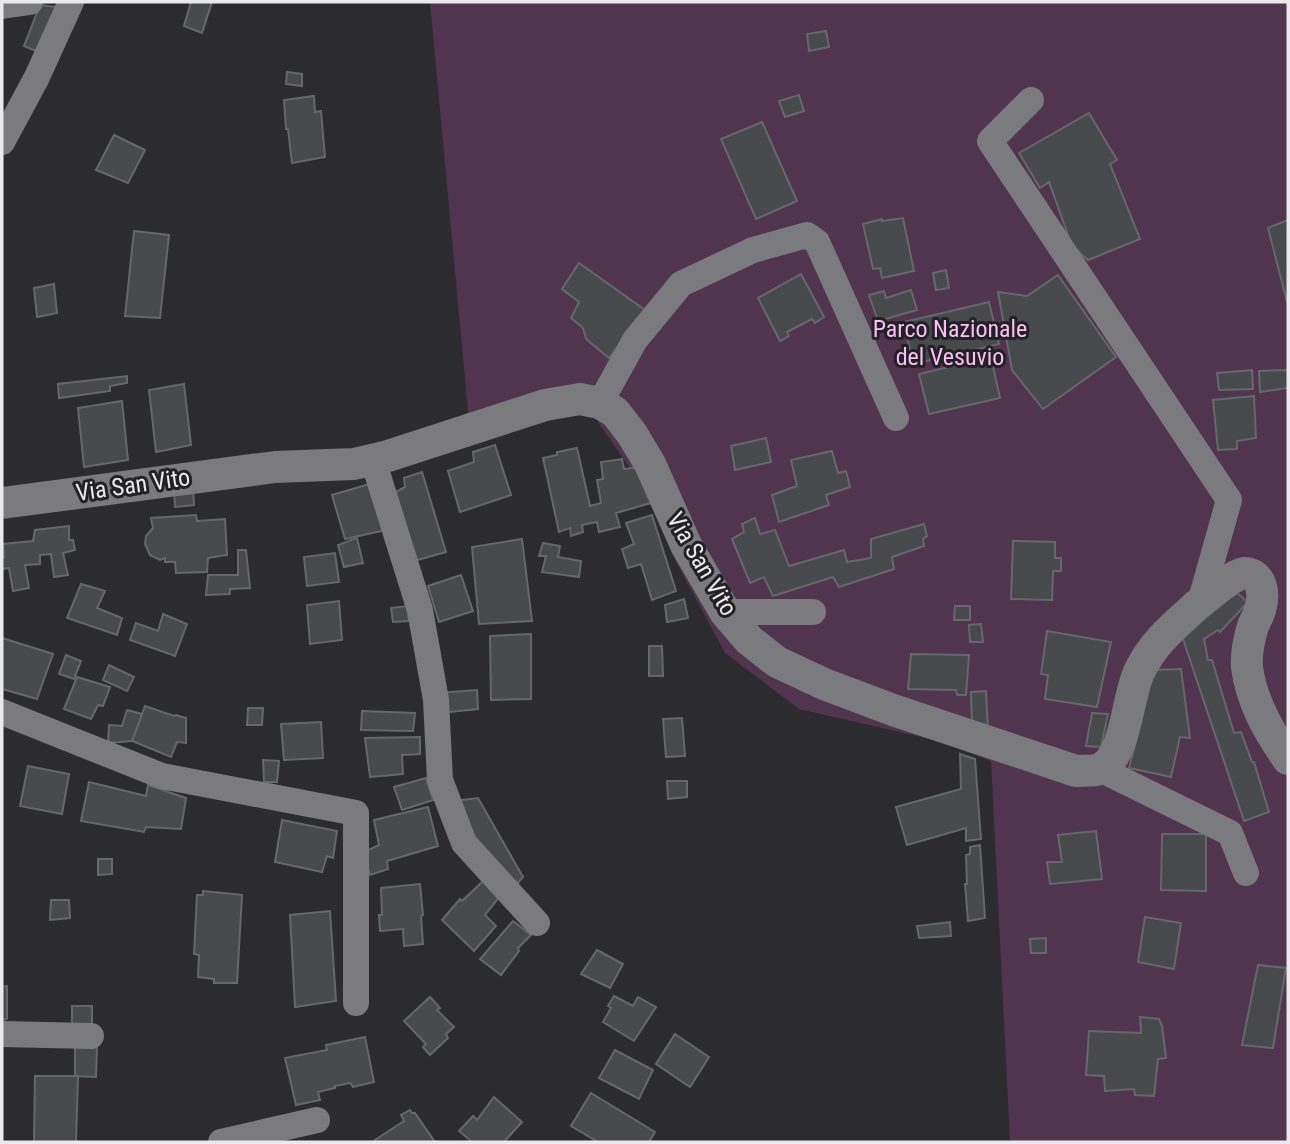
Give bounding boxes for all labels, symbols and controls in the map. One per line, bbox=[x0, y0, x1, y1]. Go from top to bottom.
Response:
park label: Parco Nazionale del Vesuvio bbox=[873, 315, 1027, 371]
street label: Via San Vito bbox=[74, 463, 192, 507]
street label: Via San Vito bbox=[661, 507, 743, 621]

